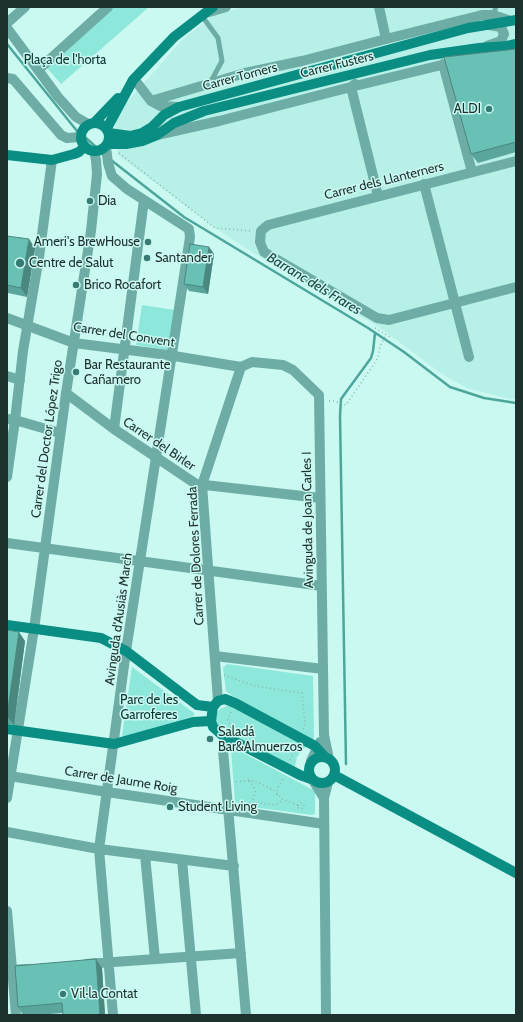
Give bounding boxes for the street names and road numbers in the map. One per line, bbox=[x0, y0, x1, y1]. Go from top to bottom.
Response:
street label: Carrer Fusters bbox=[299, 48, 375, 82]
street label: Carrer Torners bbox=[201, 60, 279, 94]
street label: Carrer dels Llanterners bbox=[323, 159, 445, 203]
street label: Carrer del Convent bbox=[72, 319, 176, 351]
street label: Carrer del Doctor López Trigo bbox=[28, 359, 66, 519]
street label: Carrer del Birler bbox=[120, 414, 198, 474]
street label: Avinguda de Joan Carles I bbox=[299, 451, 317, 589]
street label: Carrer de Dolores Ferrada bbox=[185, 486, 207, 626]
street label: Avinguda d'Ausiàs March bbox=[102, 552, 136, 686]
street label: Carrer de Jaume Roig bbox=[63, 763, 179, 797]

